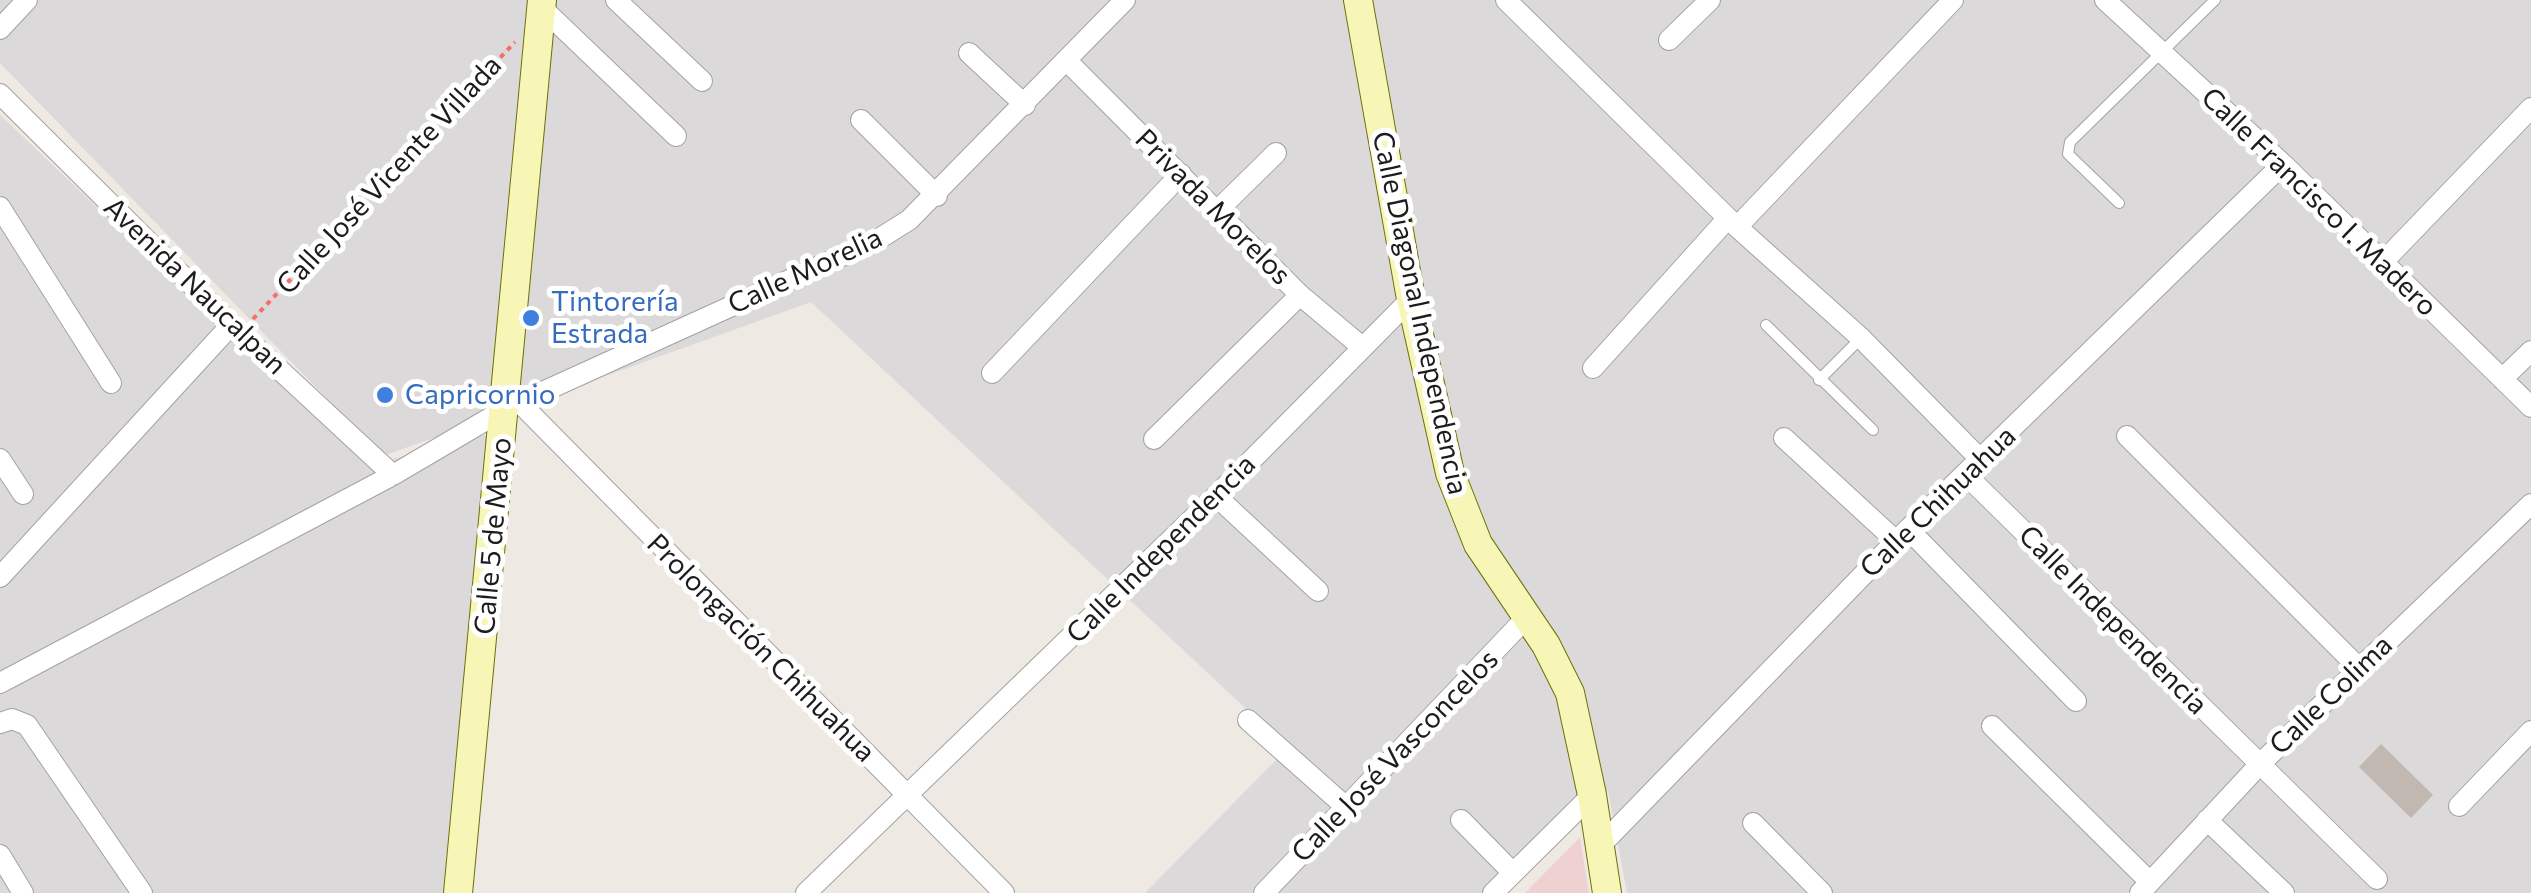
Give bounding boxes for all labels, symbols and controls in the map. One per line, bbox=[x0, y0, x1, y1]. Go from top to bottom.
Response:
street label: Calle José Vicente Villada bbox=[270, 49, 508, 301]
street label: Calle Francisco I. Madero bbox=[2194, 81, 2444, 323]
street label: Privada Morelos bbox=[1128, 122, 1298, 292]
street label: Calle Diagonal Independencia bbox=[1365, 128, 1475, 498]
street label: Avenida Naucalpan bbox=[97, 190, 293, 382]
street label: Calle Morelia bbox=[723, 221, 887, 321]
place label: Tintorería Estrada bbox=[551, 285, 679, 351]
marker: Tintorería Estrada bbox=[520, 307, 542, 329]
place label: Capricornio bbox=[405, 378, 555, 412]
marker: Capricornio bbox=[374, 384, 396, 406]
street label: Calle Chihuahua bbox=[1853, 419, 2023, 585]
street label: Calle 5 de Mayo bbox=[468, 436, 518, 636]
street label: Calle Independencia bbox=[1060, 448, 1262, 650]
street label: Calle Independencia bbox=[2012, 519, 2214, 721]
street label: Prolongación Chihuahua bbox=[640, 527, 882, 769]
street label: Calle Colima bbox=[2263, 628, 2399, 762]
street label: Calle José Vasconcelos bbox=[1285, 643, 1505, 869]

